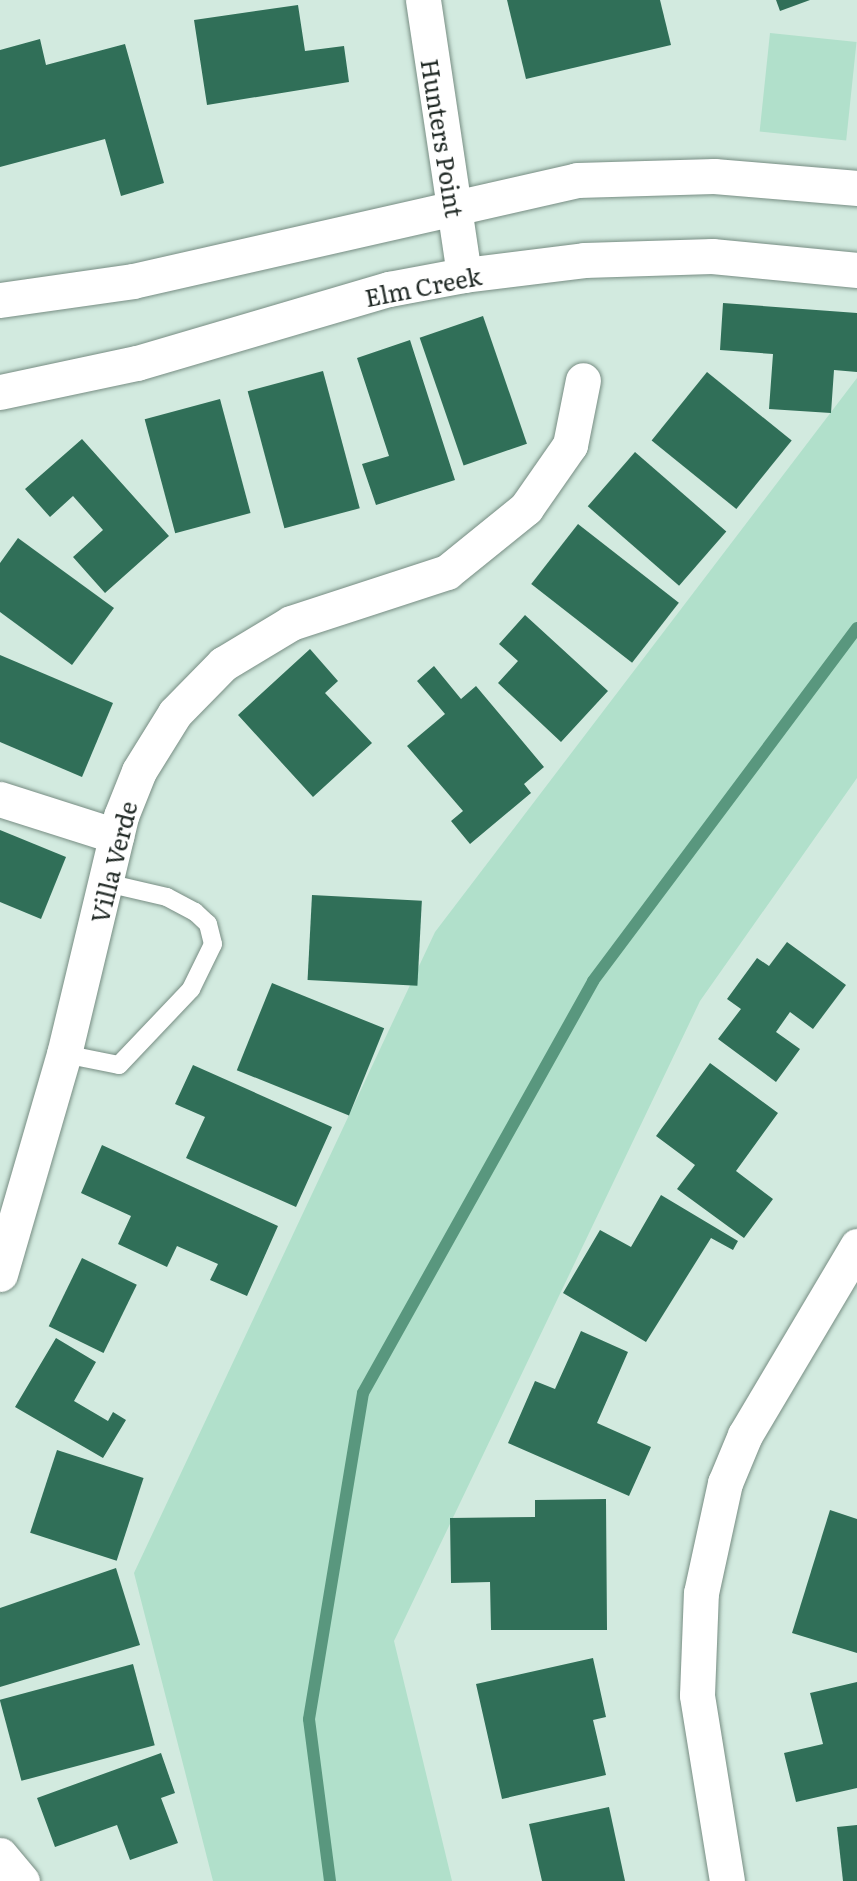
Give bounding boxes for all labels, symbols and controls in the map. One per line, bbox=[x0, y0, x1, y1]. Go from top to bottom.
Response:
street label: Hunters Point bbox=[416, 57, 470, 219]
street label: Elm Creek bbox=[362, 261, 484, 311]
street label: Villa Verde bbox=[84, 798, 142, 926]

